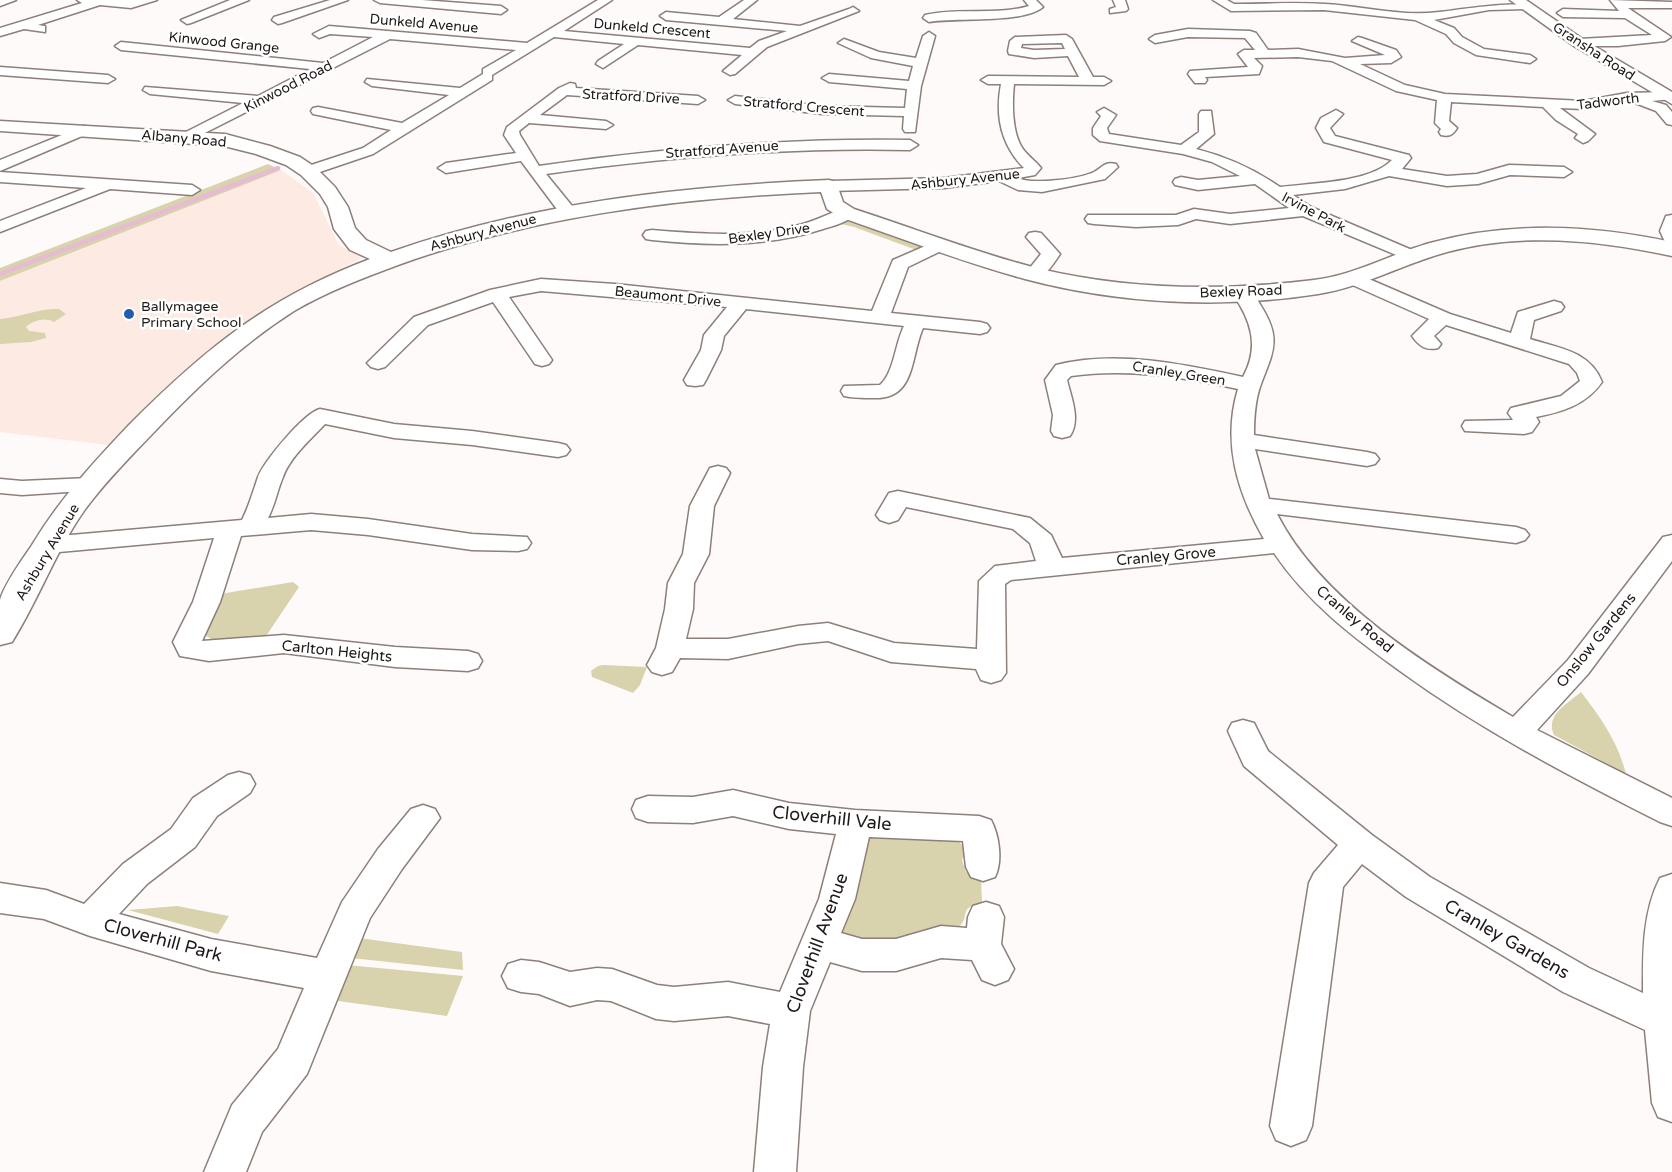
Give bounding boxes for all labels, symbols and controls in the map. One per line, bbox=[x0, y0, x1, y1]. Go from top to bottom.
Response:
street label: Dunkeld Avenue bbox=[369, 10, 479, 37]
street label: Dunkeld Crescent bbox=[593, 15, 712, 42]
street label: Gransha Road bbox=[1550, 19, 1638, 84]
street label: Kinwood Grange bbox=[168, 28, 280, 57]
street label: Kinwood Road bbox=[241, 57, 335, 116]
street label: Stratford Drive bbox=[582, 85, 680, 108]
street label: Tadworth bbox=[1576, 89, 1640, 114]
street label: Stratford Crescent bbox=[743, 93, 866, 120]
street label: Albany Road bbox=[141, 126, 227, 151]
street label: Stratford Avenue bbox=[665, 137, 779, 162]
street label: Ashbury Avenue bbox=[910, 165, 1021, 194]
street label: Irvine Park bbox=[1279, 188, 1349, 237]
street label: Ashbury Avenue bbox=[428, 210, 538, 255]
street label: Bexley Drive bbox=[727, 219, 811, 248]
street label: Beaumont Drive bbox=[614, 282, 722, 311]
street label: Bexley Road bbox=[1199, 282, 1283, 301]
place label: Ballymagee Primary School bbox=[141, 298, 242, 331]
marker: Ballymagee Primary School bbox=[122, 307, 136, 321]
street label: Cranley Green bbox=[1131, 358, 1227, 389]
street label: Ashbury Avenue bbox=[12, 501, 83, 604]
street label: Cranley Grove bbox=[1115, 543, 1217, 569]
street label: Cranley Road bbox=[1313, 581, 1397, 657]
street label: Onslow Gardens bbox=[1552, 589, 1640, 691]
street label: Carlton Heights bbox=[281, 636, 393, 666]
street label: Cloverhill Vale bbox=[771, 801, 893, 835]
street label: Cloverhill Avenue bbox=[781, 870, 853, 1016]
street label: Cranley Gardens bbox=[1441, 894, 1573, 984]
street label: Cloverhill Park bbox=[101, 914, 225, 966]

